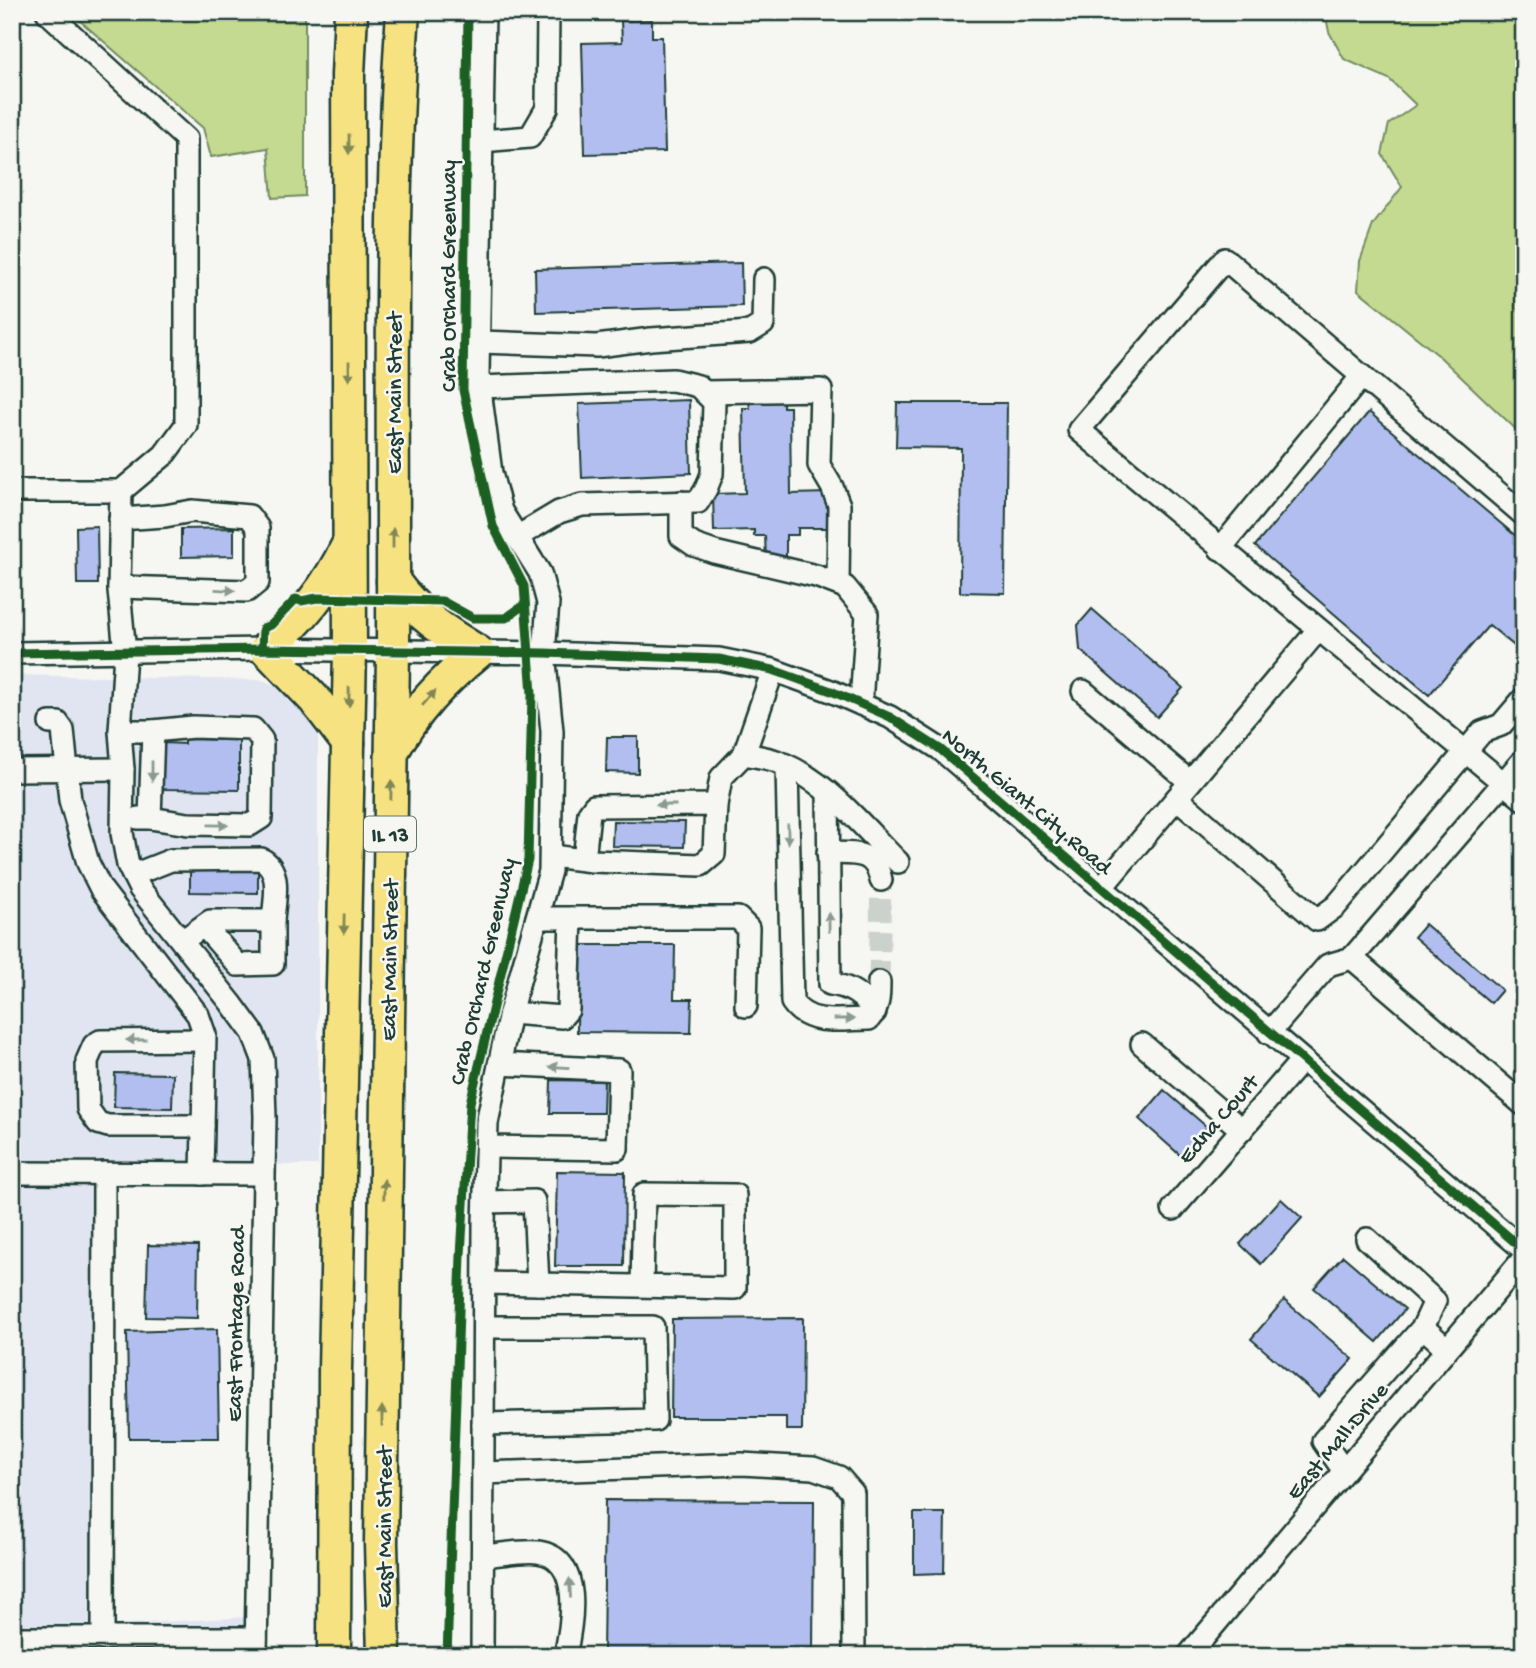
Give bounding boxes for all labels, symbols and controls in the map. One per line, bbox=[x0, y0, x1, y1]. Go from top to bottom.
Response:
one-way arrow bbox=[343, 133, 354, 155]
street label: Crab Orchard Greenway bbox=[437, 160, 464, 392]
street label: East Main Street bbox=[383, 310, 410, 474]
one-way arrow bbox=[343, 360, 355, 382]
one-way arrow bbox=[387, 526, 399, 548]
one-way arrow bbox=[214, 585, 236, 596]
one-way arrow bbox=[343, 686, 355, 708]
one-way arrow bbox=[420, 689, 436, 706]
street label: North Giant City Road bbox=[935, 724, 1118, 883]
one-way arrow bbox=[146, 760, 158, 782]
one-way arrow bbox=[385, 778, 396, 800]
one-way arrow bbox=[655, 799, 677, 811]
road number: IL 13 bbox=[364, 816, 416, 852]
one-way arrow bbox=[207, 819, 229, 830]
one-way arrow bbox=[783, 823, 794, 845]
street label: Crab Orchard Greenway bbox=[445, 856, 524, 1088]
street label: East Main Street bbox=[377, 877, 406, 1041]
one-way arrow bbox=[823, 911, 835, 933]
one-way arrow bbox=[338, 913, 350, 935]
one-way arrow bbox=[834, 1013, 856, 1025]
one-way arrow bbox=[125, 1034, 147, 1046]
one-way arrow bbox=[548, 1061, 570, 1072]
street label: Edna Court bbox=[1173, 1069, 1267, 1171]
one-way arrow bbox=[378, 1177, 390, 1199]
street label: East Frontage Road bbox=[222, 1224, 253, 1422]
street label: East Mall Drive bbox=[1282, 1377, 1396, 1506]
one-way arrow bbox=[377, 1405, 388, 1427]
street label: East Main Street bbox=[373, 1444, 400, 1608]
one-way arrow bbox=[564, 1577, 575, 1599]

